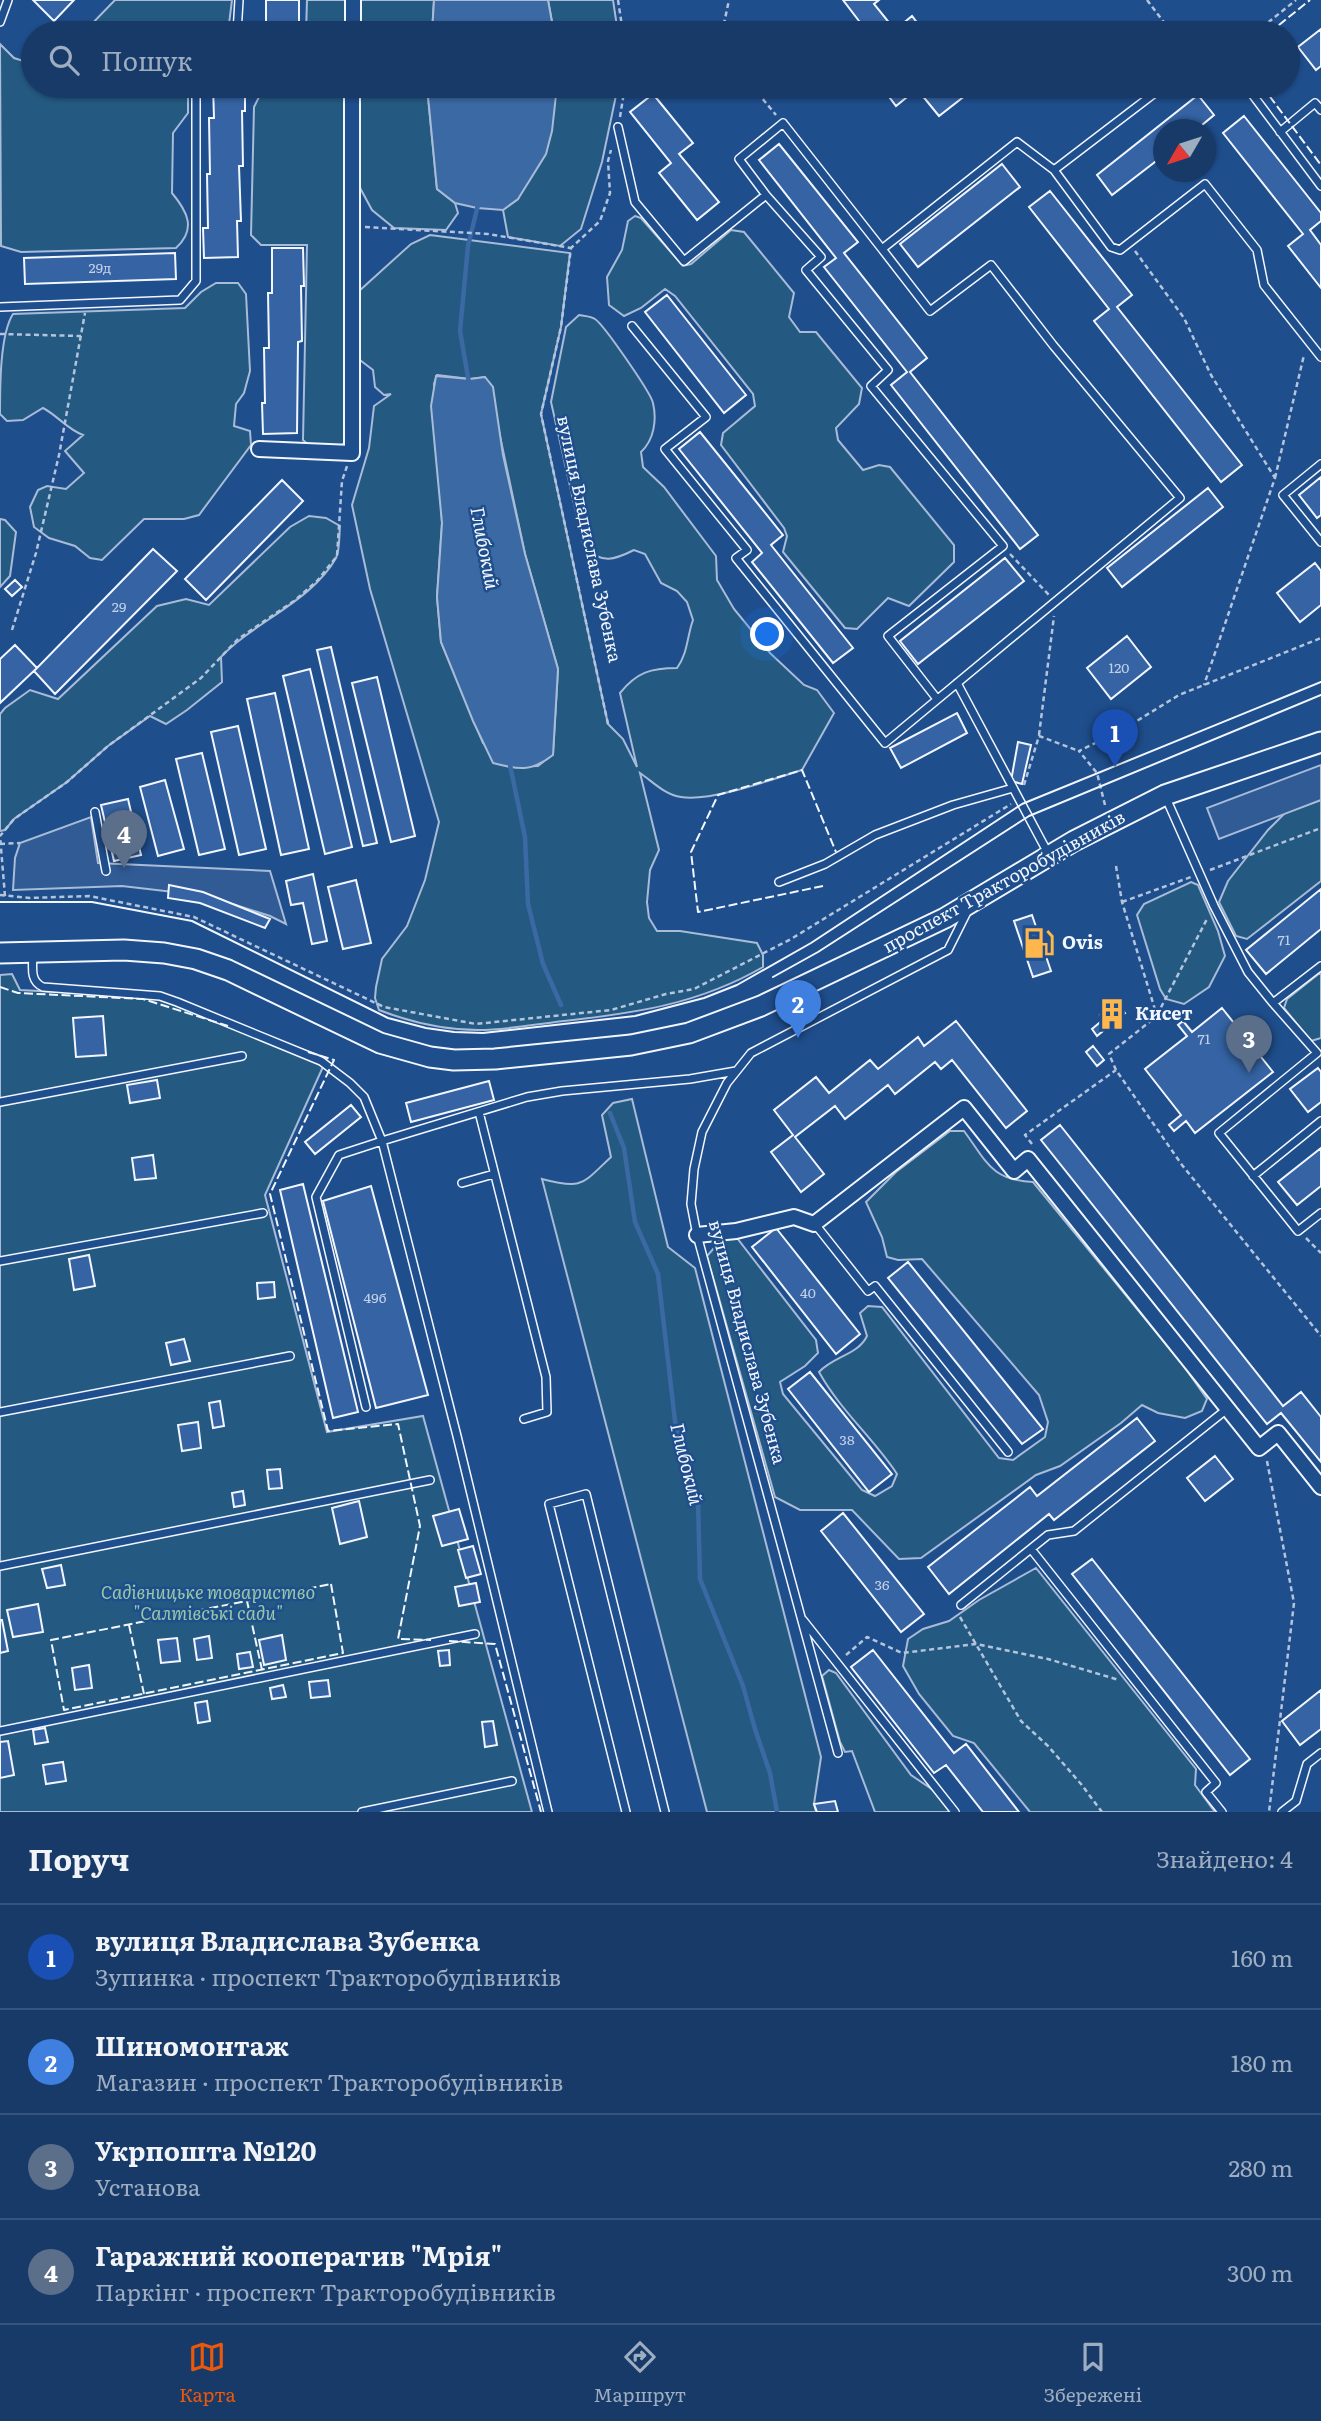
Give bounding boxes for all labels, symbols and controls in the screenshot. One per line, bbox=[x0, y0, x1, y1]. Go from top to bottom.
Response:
search box bbox=[21, 21, 1300, 98]
text: Пошук bbox=[101, 40, 192, 79]
icon: search bbox=[45, 41, 83, 79]
north arrow bbox=[1153, 119, 1216, 182]
house number: 29д bbox=[89, 257, 111, 277]
street label: вулиця Владислава Зубенка bbox=[551, 413, 630, 665]
water label: Глибокий bbox=[464, 504, 508, 592]
house number: 29 bbox=[112, 596, 126, 616]
your location bbox=[750, 617, 784, 651]
house number: 120 bbox=[1109, 657, 1129, 677]
pin: 1 bbox=[1092, 709, 1138, 767]
street label: проспект Тракторобудівників bbox=[877, 803, 1130, 959]
pin: 4 bbox=[101, 810, 147, 868]
fuel station icon: Ovis bbox=[1022, 926, 1056, 960]
place label: Ovis bbox=[1062, 928, 1103, 955]
house number: 71 bbox=[1278, 929, 1291, 949]
pin: 2 bbox=[775, 980, 821, 1038]
building icon: Кисет bbox=[1095, 997, 1129, 1031]
place label: Кисет bbox=[1135, 999, 1193, 1026]
pin: 3 bbox=[1226, 1015, 1272, 1073]
house number: 71 bbox=[1198, 1028, 1211, 1048]
street label: вулиця Владислава Зубенка bbox=[703, 1216, 794, 1467]
house number: 40 bbox=[800, 1282, 816, 1302]
house number: 49б bbox=[363, 1287, 387, 1307]
water label: Глибокий bbox=[664, 1420, 712, 1508]
house number: 38 bbox=[839, 1429, 855, 1449]
house number: 36 bbox=[874, 1574, 890, 1594]
park label: Садівницьке товариство "Салтівські сади" bbox=[101, 1578, 315, 1626]
text: Поруч bbox=[28, 1836, 129, 1880]
text: Знайдено: 4 bbox=[1156, 1841, 1293, 1875]
text: вулиця Владислава Зубенка bbox=[95, 1920, 480, 1959]
text: 1 bbox=[46, 1940, 56, 1974]
text: 160 m bbox=[1231, 1940, 1293, 1974]
text: Зупинка · проспект Тракторобудівників bbox=[95, 1959, 561, 1993]
text: Шиномонтаж bbox=[95, 2025, 289, 2064]
text: 2 bbox=[45, 2045, 57, 2079]
text: 180 m bbox=[1231, 2045, 1293, 2079]
text: Магазин · проспект Тракторобудівників bbox=[95, 2064, 564, 2098]
text: Укрпошта №120 bbox=[95, 2130, 317, 2169]
text: 3 bbox=[45, 2150, 57, 2184]
text: 280 m bbox=[1228, 2150, 1293, 2184]
text: Установа bbox=[95, 2169, 201, 2203]
text: Гаражний кооператив "Мрія" bbox=[95, 2235, 502, 2274]
text: 4 bbox=[44, 2255, 58, 2289]
text: 300 m bbox=[1227, 2255, 1293, 2289]
text: Паркінг · проспект Тракторобудівників bbox=[95, 2274, 556, 2308]
tab: Карта bbox=[179, 2338, 236, 2408]
tab: Маршрут bbox=[594, 2338, 686, 2408]
tab: Збережені bbox=[1044, 2338, 1142, 2408]

